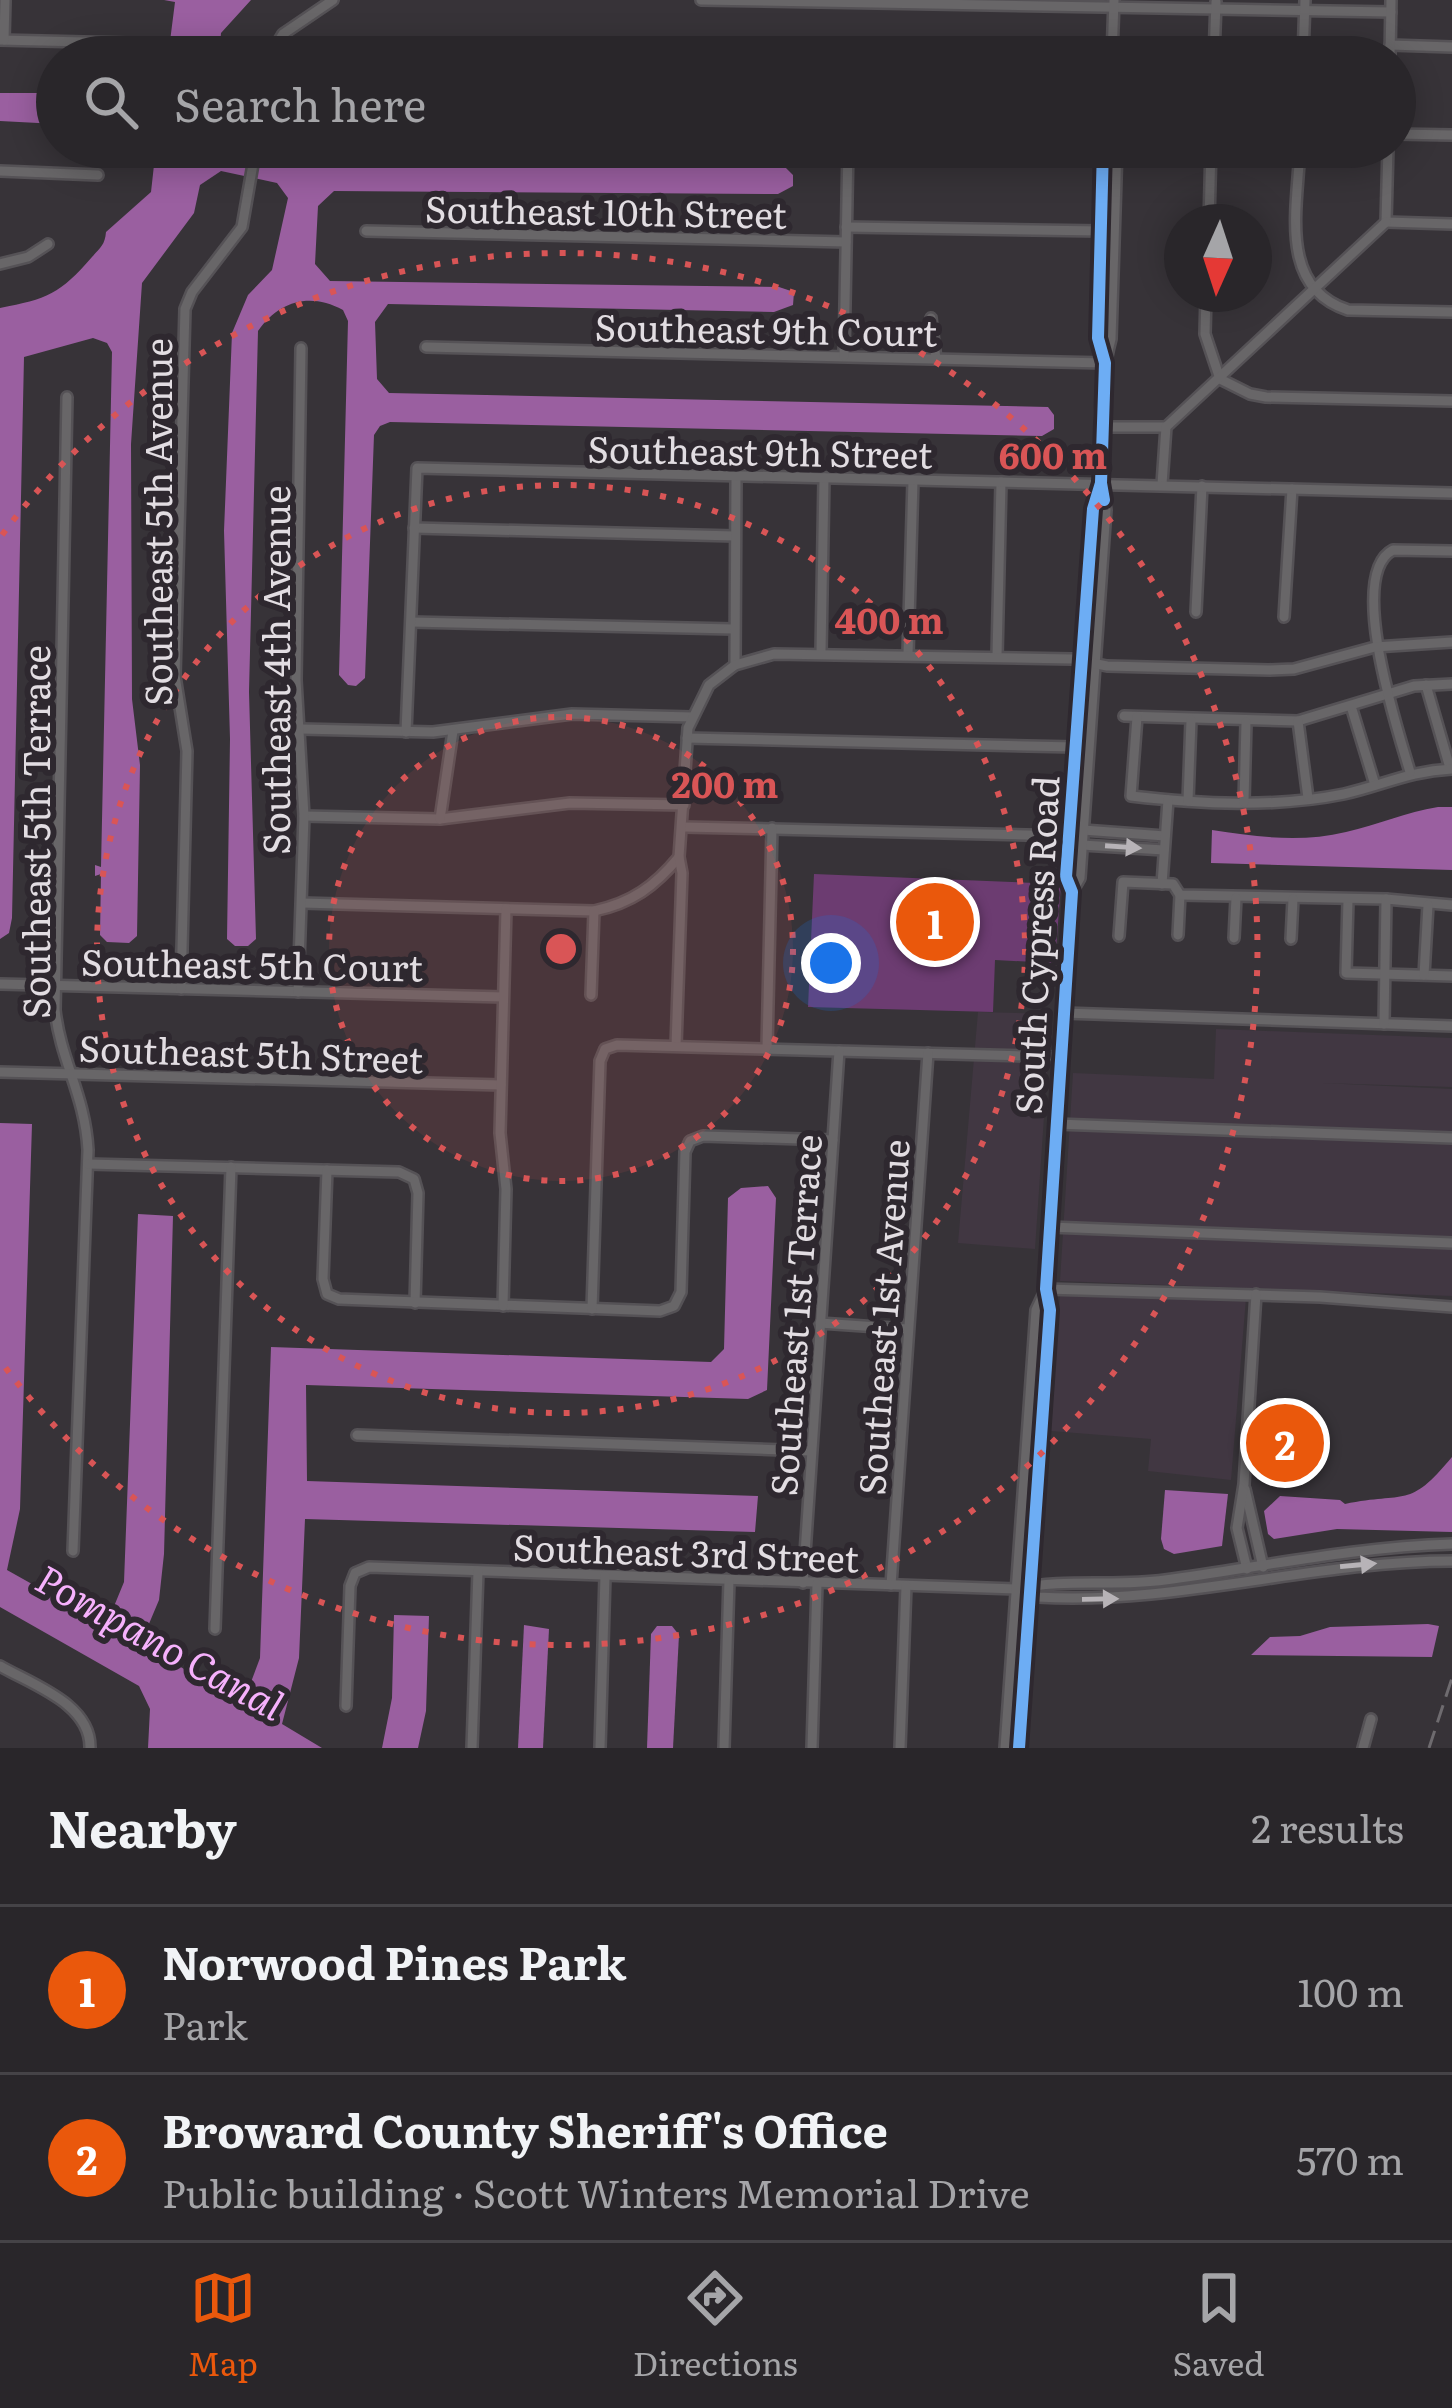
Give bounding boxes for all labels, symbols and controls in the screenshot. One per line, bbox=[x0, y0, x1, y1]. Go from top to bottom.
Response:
search box bbox=[36, 36, 1416, 168]
icon: search bbox=[78, 69, 144, 135]
text: Search here bbox=[174, 69, 426, 136]
street label: Southeast 10th Street bbox=[425, 180, 788, 240]
north arrow bbox=[1164, 204, 1272, 312]
street label: Southeast 9th Court bbox=[594, 299, 938, 357]
street label: Southeast 5th Avenue bbox=[130, 338, 183, 706]
street label: Southeast 9th Street bbox=[587, 420, 933, 480]
text: 600 m bbox=[999, 427, 1107, 480]
street label: Southeast 4th Avenue bbox=[248, 485, 301, 855]
text: 400 m bbox=[834, 592, 944, 645]
street label: Southeast 5th Terrace bbox=[8, 645, 61, 1019]
text: 200 m bbox=[672, 756, 778, 809]
street label: South Cypress Road bbox=[1000, 774, 1070, 1116]
one-way arrow bbox=[1105, 838, 1142, 857]
pin: 1 bbox=[896, 877, 974, 967]
centre of rings bbox=[540, 928, 582, 970]
your location bbox=[801, 933, 861, 993]
street label: Southeast 5th Court bbox=[81, 934, 424, 992]
street label: Southeast 5th Street bbox=[78, 1020, 425, 1085]
street label: Southeast 1st Terrace bbox=[755, 1133, 833, 1497]
street label: Southeast 1st Avenue bbox=[843, 1137, 921, 1497]
pin: 2 bbox=[1246, 1398, 1324, 1488]
street label: Southeast 3rd Street bbox=[512, 1518, 860, 1584]
water label: Pompano Canal bbox=[26, 1548, 296, 1732]
one-way arrow bbox=[1340, 1555, 1377, 1574]
one-way arrow bbox=[1082, 1589, 1120, 1608]
text: Nearby bbox=[48, 1788, 237, 1864]
text: 2 results bbox=[1251, 1797, 1404, 1855]
text: Norwood Pines Park bbox=[162, 1927, 627, 1994]
text: 1 bbox=[79, 1961, 95, 2019]
text: 100 m bbox=[1297, 1961, 1404, 2019]
text: Park bbox=[162, 1994, 248, 2052]
text: Broward County Sheriff's Office bbox=[162, 2095, 888, 2162]
text: 2 bbox=[77, 2129, 97, 2187]
text: 570 m bbox=[1296, 2129, 1404, 2187]
text: Public building · Scott Winters Memorial Drive bbox=[162, 2162, 1030, 2220]
tab: Map bbox=[187, 2265, 258, 2386]
tab: Directions bbox=[633, 2265, 798, 2386]
tab: Saved bbox=[1173, 2265, 1265, 2386]

